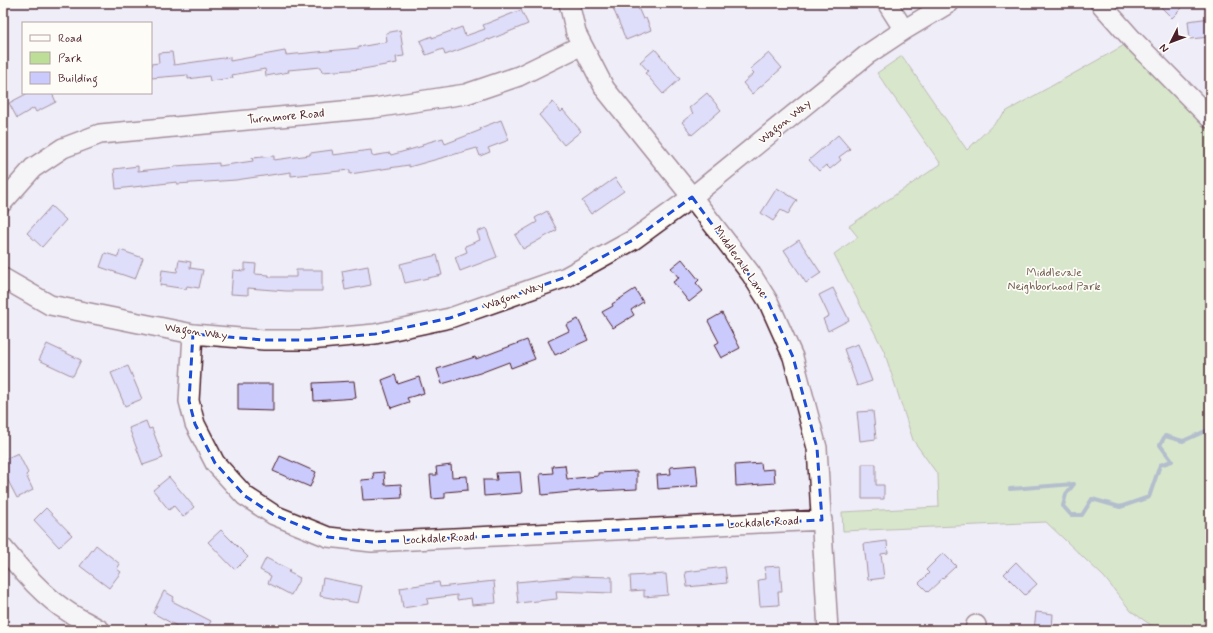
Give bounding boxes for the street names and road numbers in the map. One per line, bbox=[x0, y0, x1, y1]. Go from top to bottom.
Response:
street label: Wagon Way bbox=[755, 96, 815, 149]
street label: Turnmore Road bbox=[247, 106, 325, 128]
street label: Middlevale Lane bbox=[709, 223, 771, 301]
street label: Wagon Way bbox=[482, 278, 547, 315]
street label: Wagon Way bbox=[163, 320, 228, 345]
street label: Lockdale Road bbox=[727, 513, 799, 533]
street label: Lockdale Road bbox=[403, 529, 475, 549]

